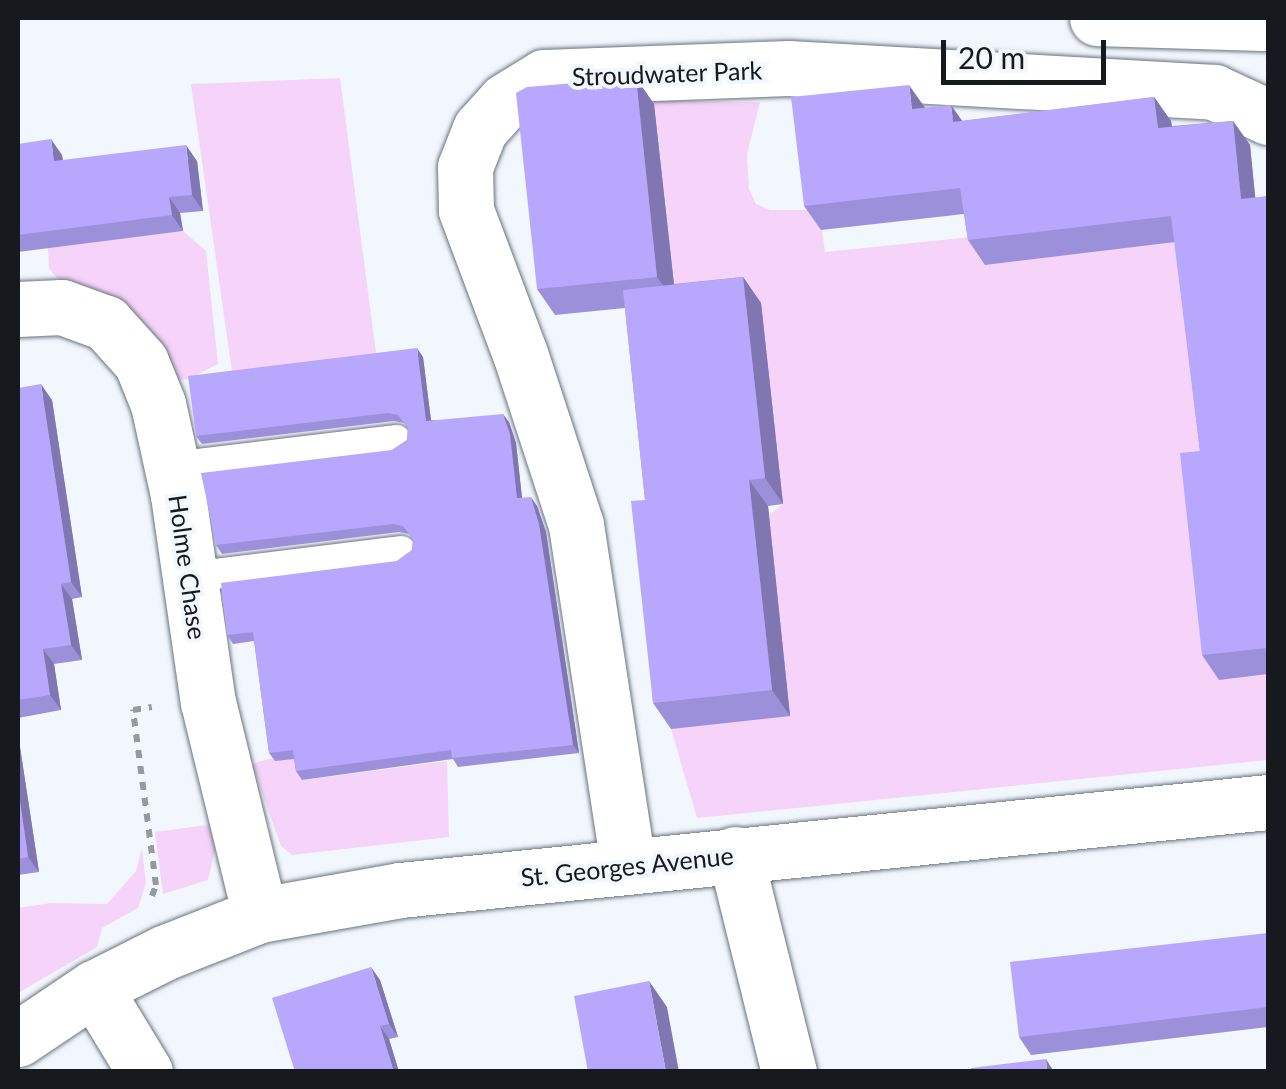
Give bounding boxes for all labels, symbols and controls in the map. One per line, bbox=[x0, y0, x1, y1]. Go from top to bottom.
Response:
scale bar bbox=[946, 20, 1111, 82]
text: 20 m bbox=[958, 39, 1025, 75]
street label: Stroudwater Park bbox=[571, 55, 763, 91]
street label: Holme Chase bbox=[163, 493, 213, 641]
street label: St. Georges Avenue bbox=[519, 840, 735, 892]

